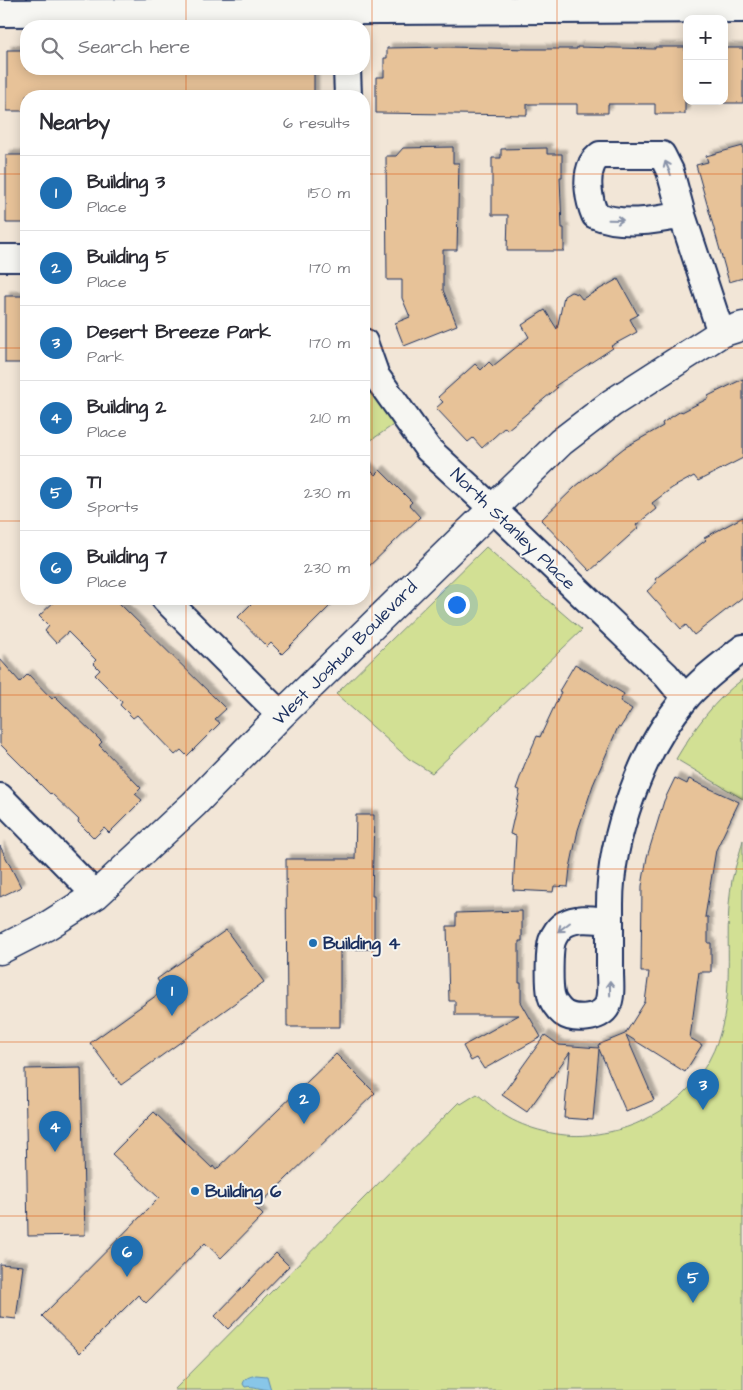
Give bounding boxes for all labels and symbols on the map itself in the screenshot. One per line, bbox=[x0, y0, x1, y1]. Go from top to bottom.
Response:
one-way arrow bbox=[663, 161, 672, 176]
one-way arrow bbox=[607, 215, 623, 225]
street label: North Stanley Place bbox=[444, 462, 582, 597]
street label: West Joshua Boulevard bbox=[267, 575, 423, 731]
your location bbox=[444, 592, 470, 618]
one-way arrow bbox=[557, 921, 570, 932]
place label: Building 4 bbox=[323, 931, 401, 957]
marker: Building 4 bbox=[307, 937, 319, 949]
pin: 1 bbox=[156, 975, 188, 1016]
one-way arrow bbox=[605, 981, 615, 997]
pin: 3 bbox=[687, 1069, 719, 1110]
pin: 2 bbox=[288, 1083, 320, 1124]
pin: 4 bbox=[39, 1111, 71, 1152]
place label: Building 6 bbox=[205, 1179, 282, 1205]
marker: Building 6 bbox=[189, 1185, 201, 1197]
pin: 6 bbox=[111, 1236, 143, 1277]
pin: 5 bbox=[677, 1262, 709, 1303]

